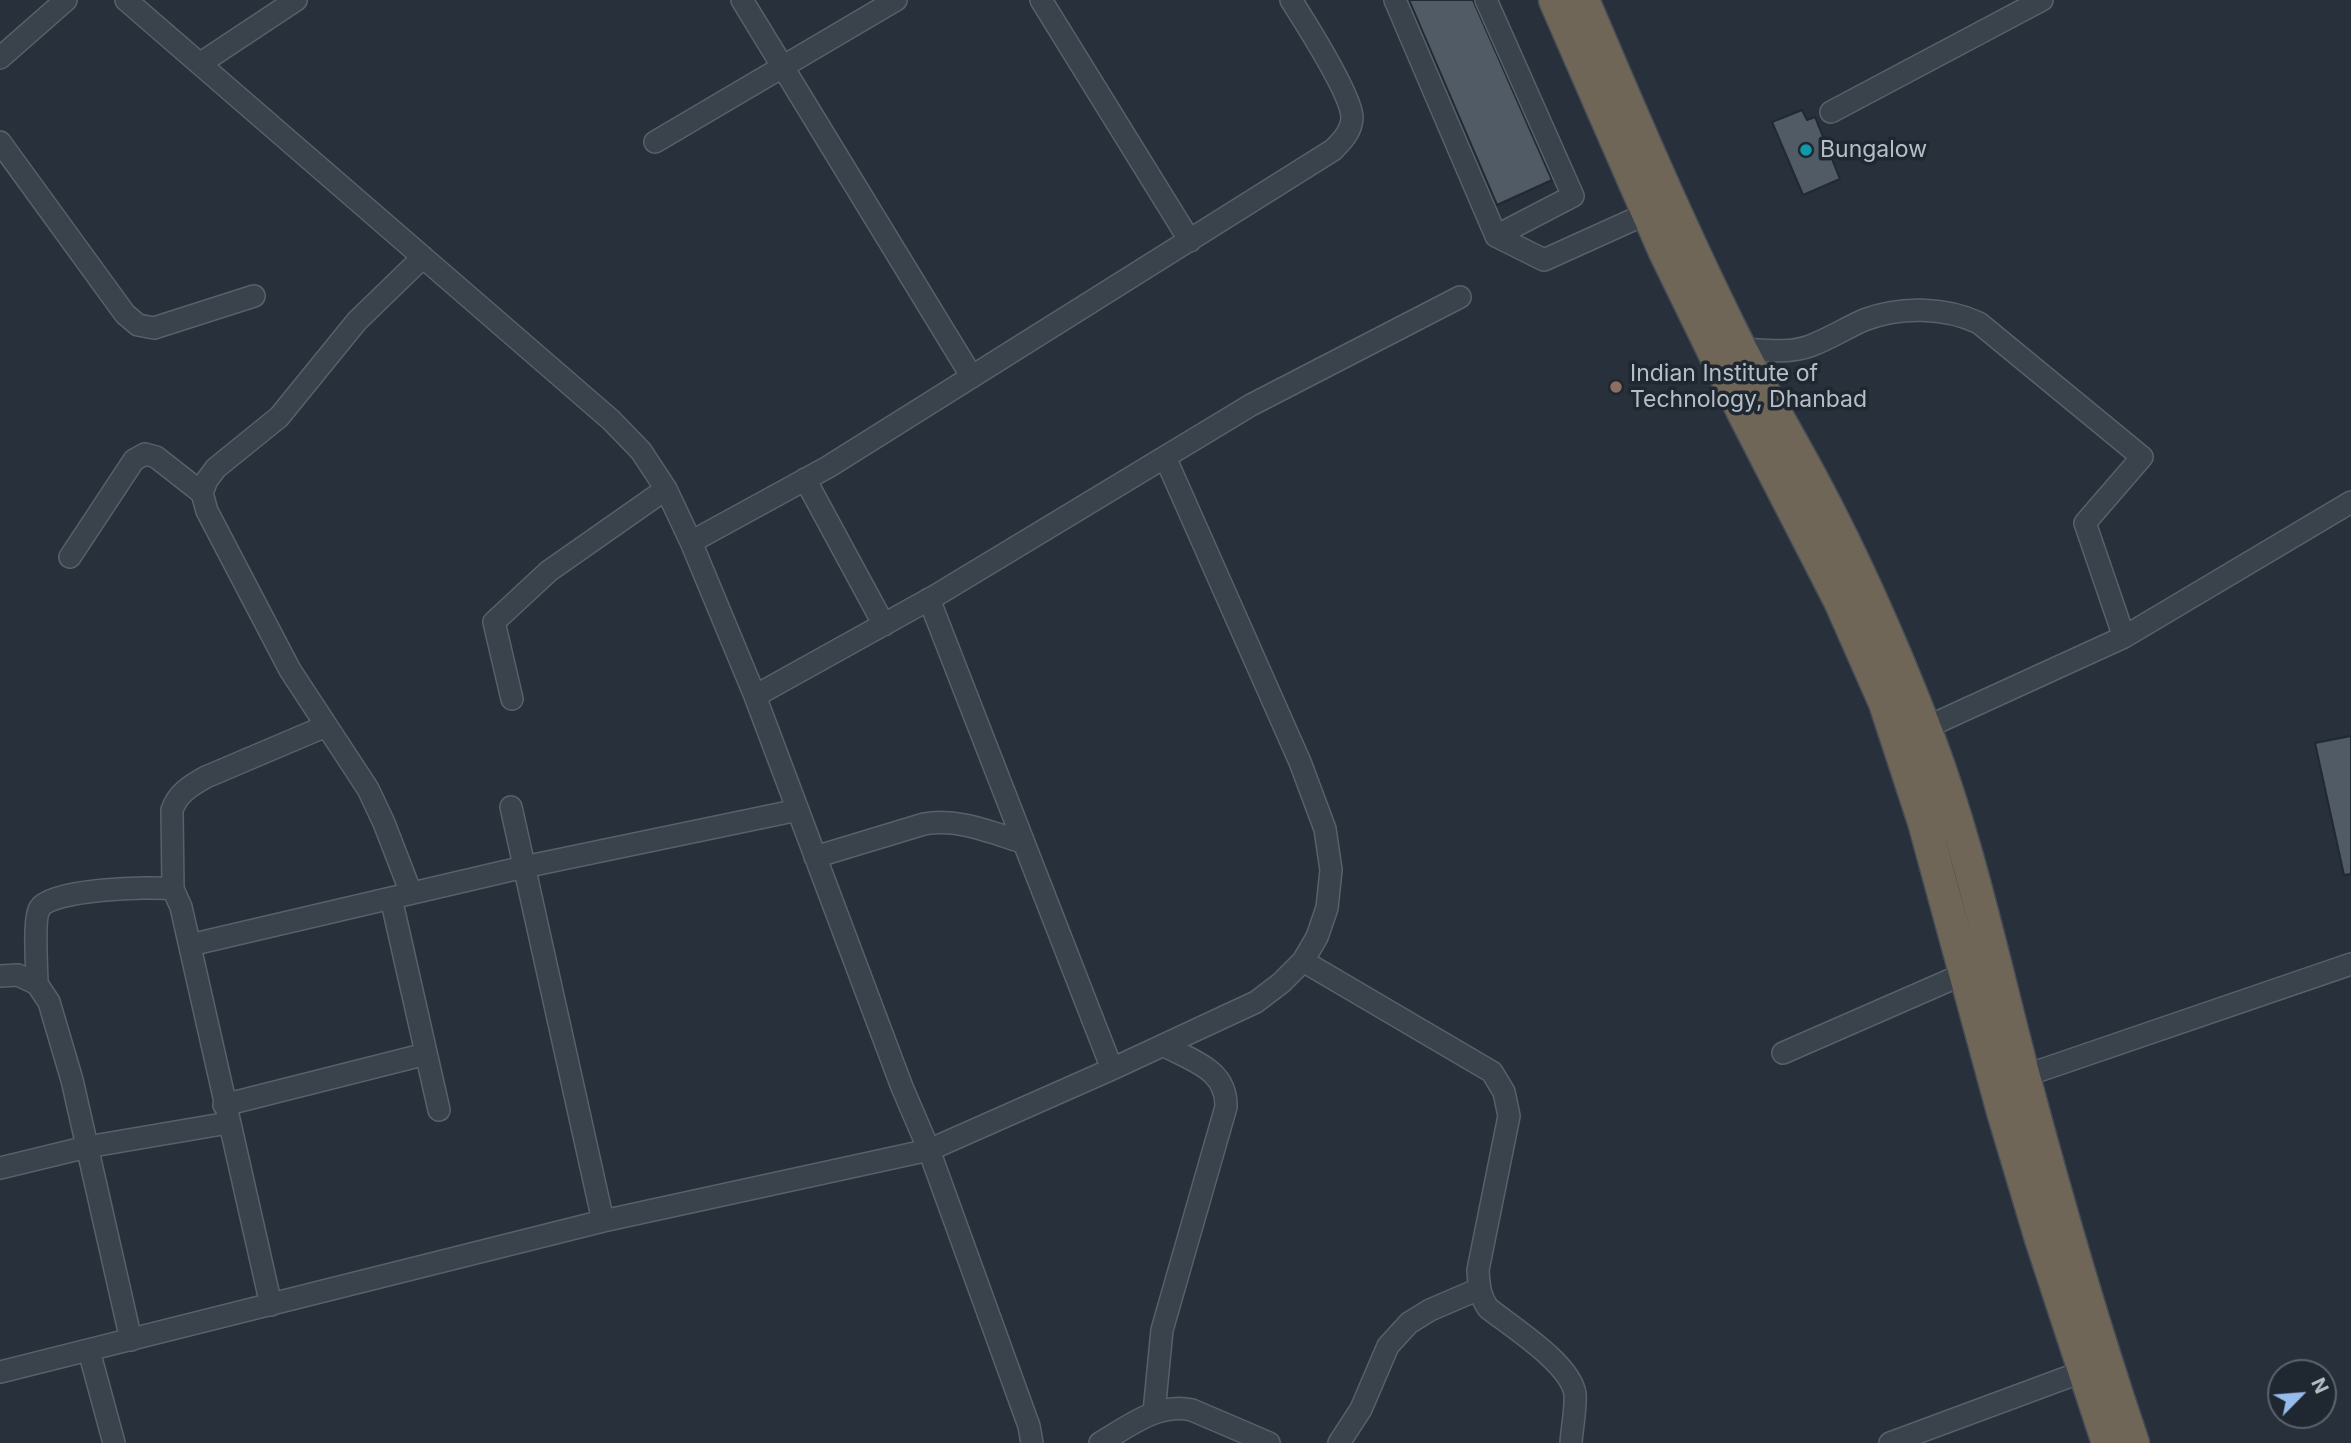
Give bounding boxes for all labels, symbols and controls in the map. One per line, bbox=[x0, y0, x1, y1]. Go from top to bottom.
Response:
place label: Bungalow bbox=[1820, 136, 1927, 164]
marker: Bungalow bbox=[1798, 142, 1814, 158]
place label: Indian Institute of Technology, Dhanbad bbox=[1630, 360, 1867, 414]
marker: Indian Institute of Technology, Dhanbad bbox=[1608, 379, 1624, 395]
north arrow bbox=[2267, 1359, 2337, 1429]
text: N bbox=[2306, 1374, 2333, 1397]

